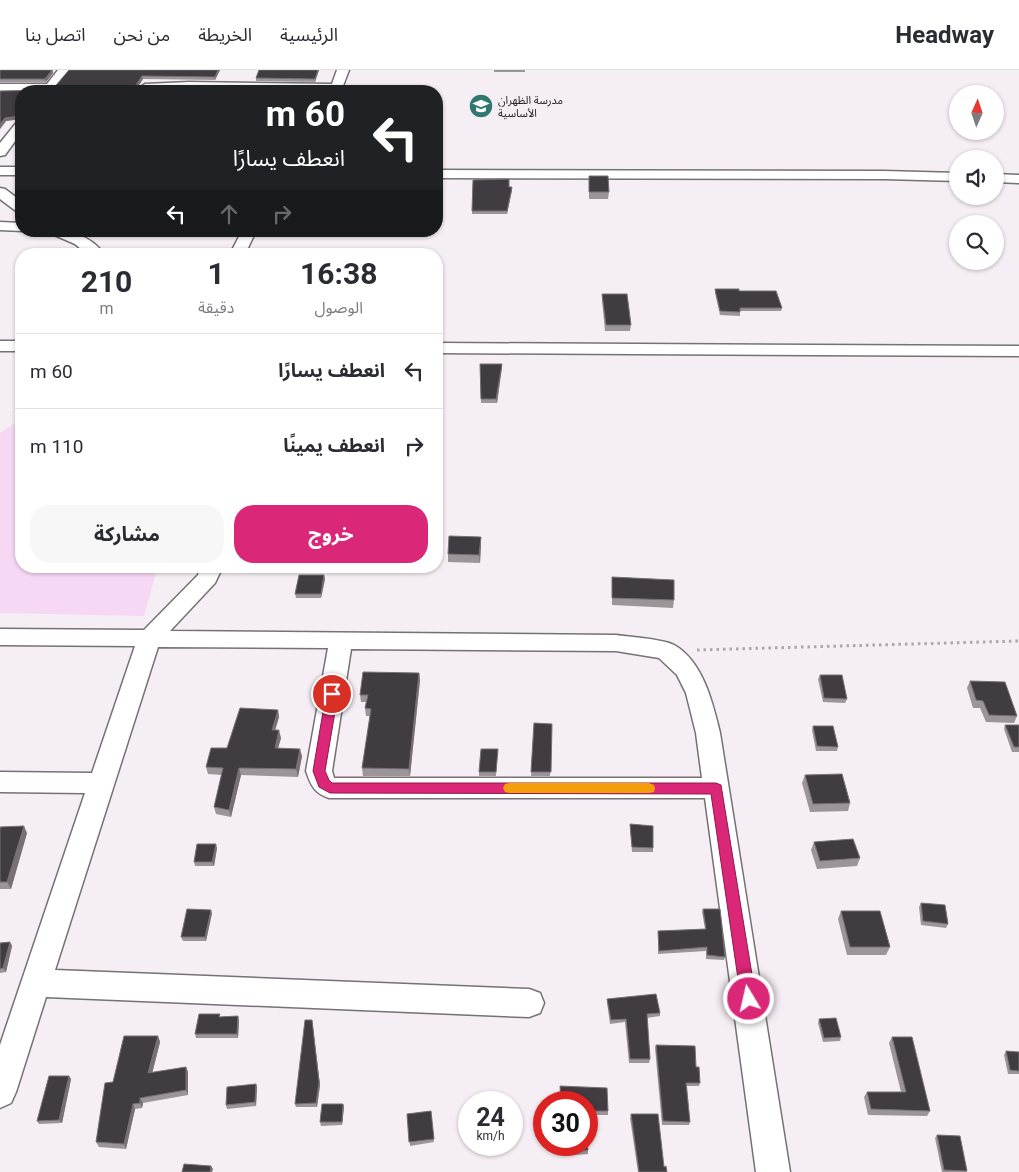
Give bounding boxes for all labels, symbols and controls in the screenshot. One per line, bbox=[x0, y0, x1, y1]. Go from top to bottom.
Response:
text: Headway bbox=[895, 21, 994, 49]
text: اتصل بنا bbox=[25, 24, 86, 45]
text: من نحن bbox=[114, 24, 170, 45]
text: الخريطة bbox=[198, 24, 252, 45]
text: الرئيسية bbox=[280, 24, 338, 45]
north arrow bbox=[949, 85, 1004, 140]
map controls bbox=[949, 85, 1004, 270]
school or university icon: مدرسة الظهران الأساسية bbox=[468, 93, 494, 119]
text: 60 m bbox=[266, 94, 345, 135]
place label: مدرسة الظهران الأساسية bbox=[498, 94, 563, 120]
icon: left bbox=[363, 105, 428, 170]
text: انعطف يسارًا bbox=[233, 146, 345, 171]
button: sound bbox=[949, 150, 1004, 205]
icon: left bbox=[162, 200, 190, 228]
icon: ahead bbox=[215, 200, 243, 228]
icon: right bbox=[268, 200, 296, 228]
button: search bbox=[949, 215, 1004, 270]
text: 1 bbox=[208, 256, 225, 291]
text: 16:38 bbox=[300, 256, 377, 291]
text: 210 bbox=[81, 264, 132, 299]
text: دقيقة bbox=[198, 298, 234, 317]
text: الوصول bbox=[314, 298, 363, 317]
text: m bbox=[99, 299, 114, 318]
icon: left bbox=[400, 357, 428, 385]
text: انعطف يسارًا bbox=[278, 359, 385, 382]
text: 60 m bbox=[30, 360, 73, 383]
icon: right bbox=[400, 432, 428, 460]
text: انعطف يمينًا bbox=[283, 434, 385, 457]
text: 110 m bbox=[30, 435, 83, 458]
button: مشاركة bbox=[30, 505, 224, 563]
button: خروج bbox=[234, 505, 428, 563]
pin bbox=[311, 673, 353, 715]
icon: arrive bbox=[318, 680, 346, 708]
position arrow bbox=[722, 972, 774, 1024]
speed limit sign: 30 bbox=[533, 1091, 598, 1156]
text: 24 bbox=[476, 1103, 505, 1132]
text: km/h bbox=[476, 1129, 505, 1143]

